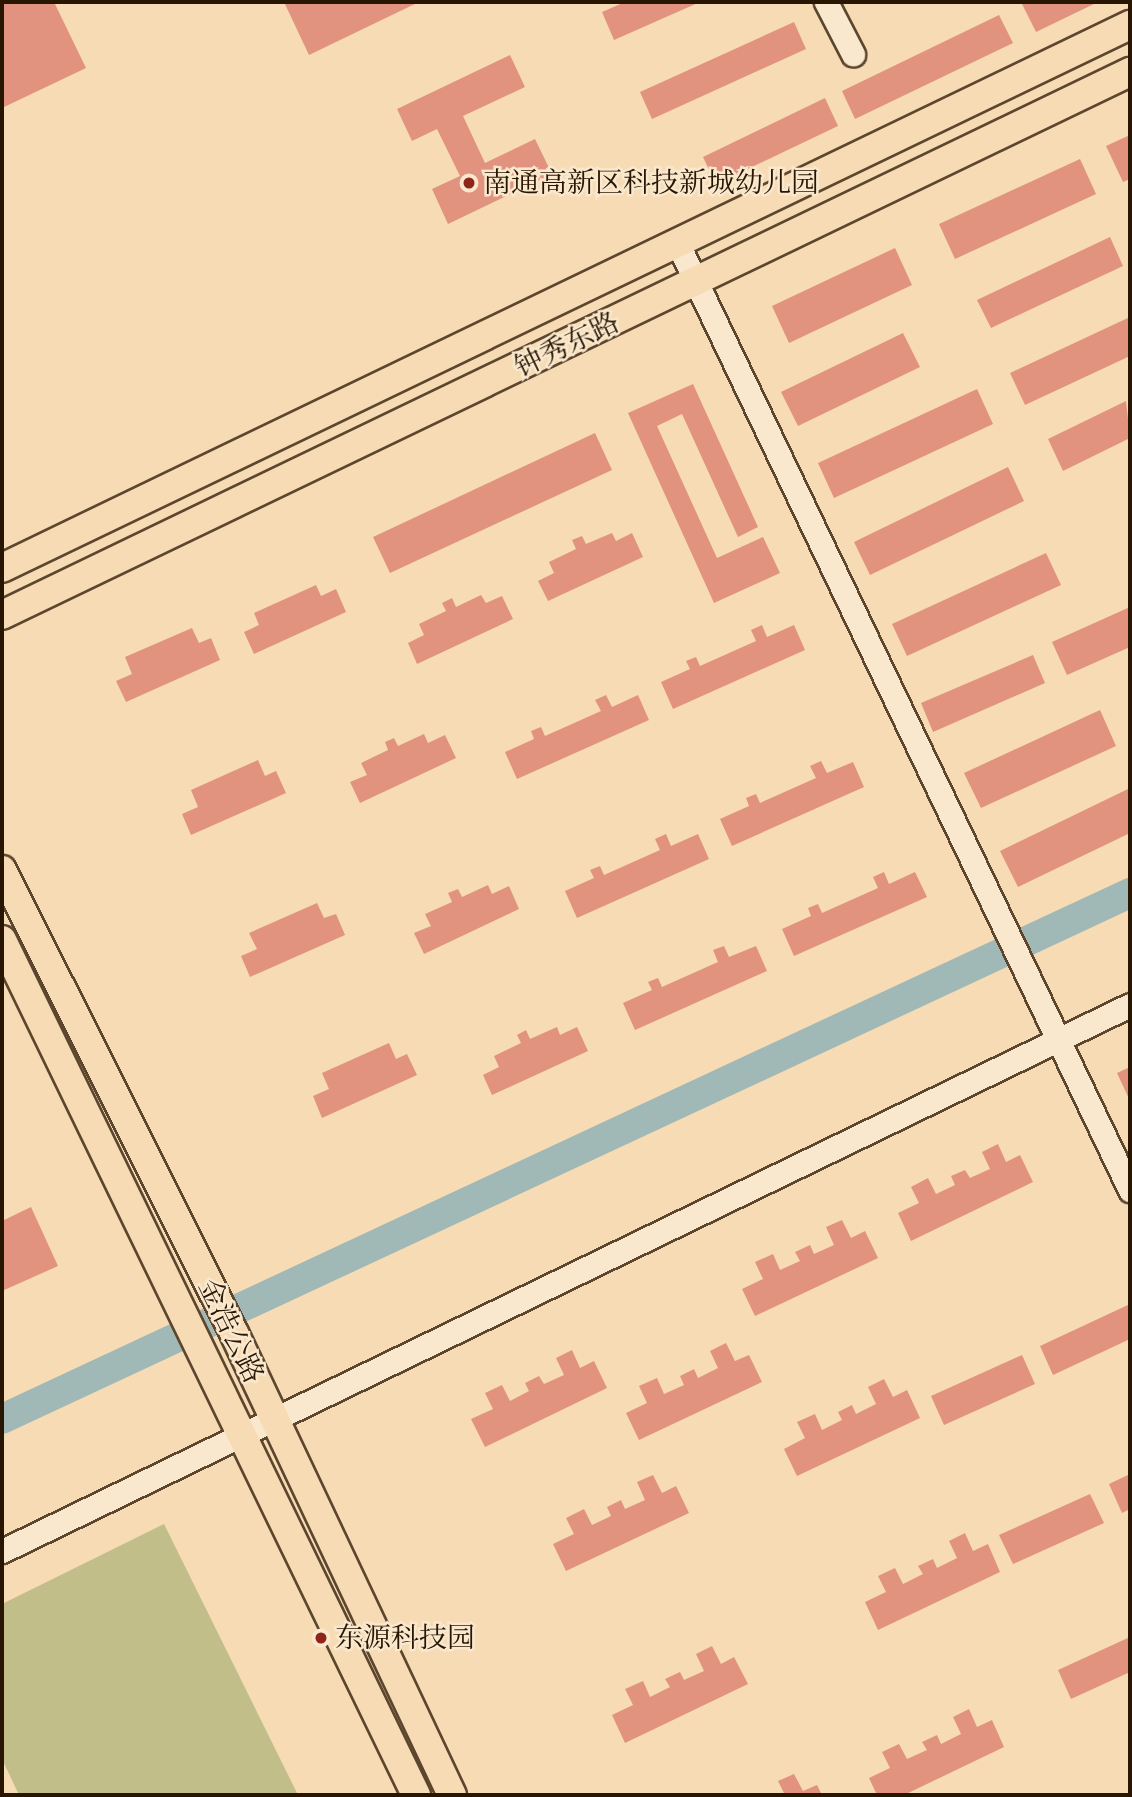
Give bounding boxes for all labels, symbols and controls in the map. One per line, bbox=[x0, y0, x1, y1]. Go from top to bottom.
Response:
place label: 南通高新区科技新城幼儿园 bbox=[483, 166, 819, 200]
marker: 南通高新区科技新城幼儿园 bbox=[461, 175, 477, 191]
street label: 钟秀东路 bbox=[509, 305, 625, 385]
street label: 金浩公路 bbox=[191, 1273, 271, 1389]
place label: 东源科技园 bbox=[335, 1621, 475, 1655]
marker: 东源科技园 bbox=[313, 1630, 329, 1646]

